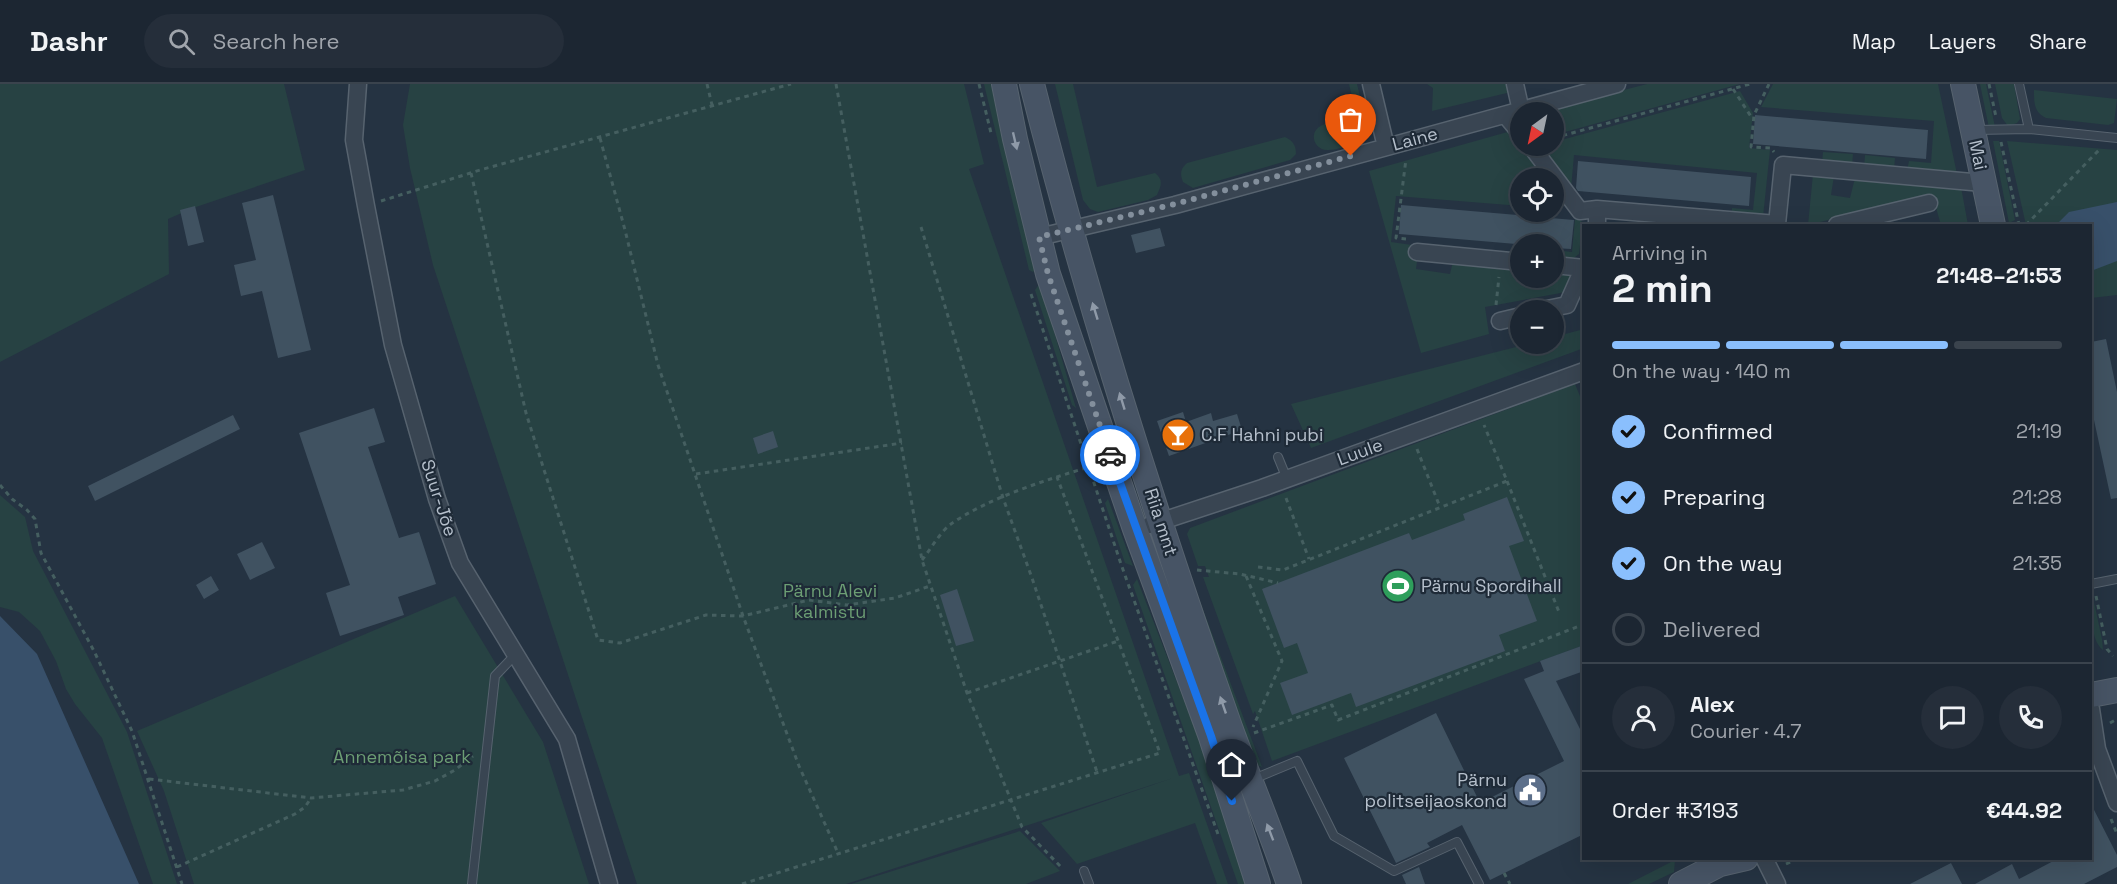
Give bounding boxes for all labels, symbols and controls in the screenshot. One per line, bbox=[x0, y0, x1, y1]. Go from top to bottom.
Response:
search box bbox=[144, 14, 564, 68]
text: Dashr bbox=[30, 23, 108, 59]
icon: search bbox=[165, 25, 198, 58]
text: Search here bbox=[213, 27, 340, 55]
text: Map bbox=[1852, 28, 1896, 55]
text: Layers bbox=[1929, 28, 1996, 55]
text: Share bbox=[2029, 28, 2087, 55]
pin bbox=[1325, 94, 1376, 156]
north arrow bbox=[1510, 102, 1564, 156]
map controls bbox=[1510, 102, 1564, 354]
icon: bag bbox=[1334, 103, 1367, 136]
street label: Laine bbox=[1390, 121, 1440, 156]
one-way arrow bbox=[1011, 132, 1021, 151]
street label: Mai bbox=[1964, 138, 1993, 172]
button: locate bbox=[1510, 168, 1564, 222]
button: + bbox=[1510, 234, 1564, 288]
text: Arriving in bbox=[1612, 240, 1708, 266]
text: 21:48–21:53 bbox=[1936, 261, 2062, 289]
text: 2 min bbox=[1612, 264, 1713, 313]
button: − bbox=[1510, 300, 1564, 354]
one-way arrow bbox=[1090, 302, 1099, 320]
text: On the way · 140 m bbox=[1612, 358, 1791, 384]
one-way arrow bbox=[1117, 391, 1127, 409]
icon: check bbox=[1612, 415, 1645, 448]
bar icon: C.F Hahni pubi bbox=[1160, 417, 1196, 453]
text: Confirmed bbox=[1663, 417, 1773, 445]
text: 21:19 bbox=[2016, 418, 2062, 444]
place label: C.F Hahni pubi bbox=[1201, 423, 1323, 446]
courier bbox=[1080, 425, 1140, 485]
street label: Luule bbox=[1334, 433, 1386, 470]
icon: car bbox=[1094, 439, 1127, 472]
street label: Suur-Jõe bbox=[416, 456, 463, 539]
icon: check bbox=[1612, 481, 1645, 514]
text: Preparing bbox=[1663, 483, 1765, 511]
text: 21:28 bbox=[2012, 484, 2062, 510]
street label: Riia mnt bbox=[1140, 485, 1183, 559]
icon: check bbox=[1612, 547, 1645, 580]
text: On the way bbox=[1663, 549, 1782, 577]
text: 21:35 bbox=[2012, 550, 2062, 576]
sports icon: Pärnu Spordihall bbox=[1380, 568, 1416, 604]
place label: Pärnu Spordihall bbox=[1421, 574, 1562, 597]
park label: Pärnu Alevi kalmistu bbox=[783, 579, 877, 623]
text: Delivered bbox=[1663, 615, 1761, 643]
button: person bbox=[1612, 686, 1675, 749]
button: chat bbox=[1921, 686, 1984, 749]
button: phone bbox=[1999, 686, 2062, 749]
text: Alex bbox=[1690, 690, 1735, 718]
one-way arrow bbox=[1217, 696, 1227, 714]
text: Courier · 4.7 bbox=[1690, 718, 1801, 744]
pin bbox=[1206, 739, 1257, 801]
park label: Annemõisa park bbox=[333, 745, 471, 768]
icon: home bbox=[1215, 748, 1248, 781]
place label: Pärnu politseijaoskond bbox=[1365, 768, 1507, 812]
public building icon: Pärnu politseijaoskond bbox=[1512, 772, 1548, 808]
text: Order #3193 bbox=[1612, 796, 1739, 824]
text: €44.92 bbox=[1986, 796, 2062, 824]
one-way arrow bbox=[1265, 823, 1274, 841]

